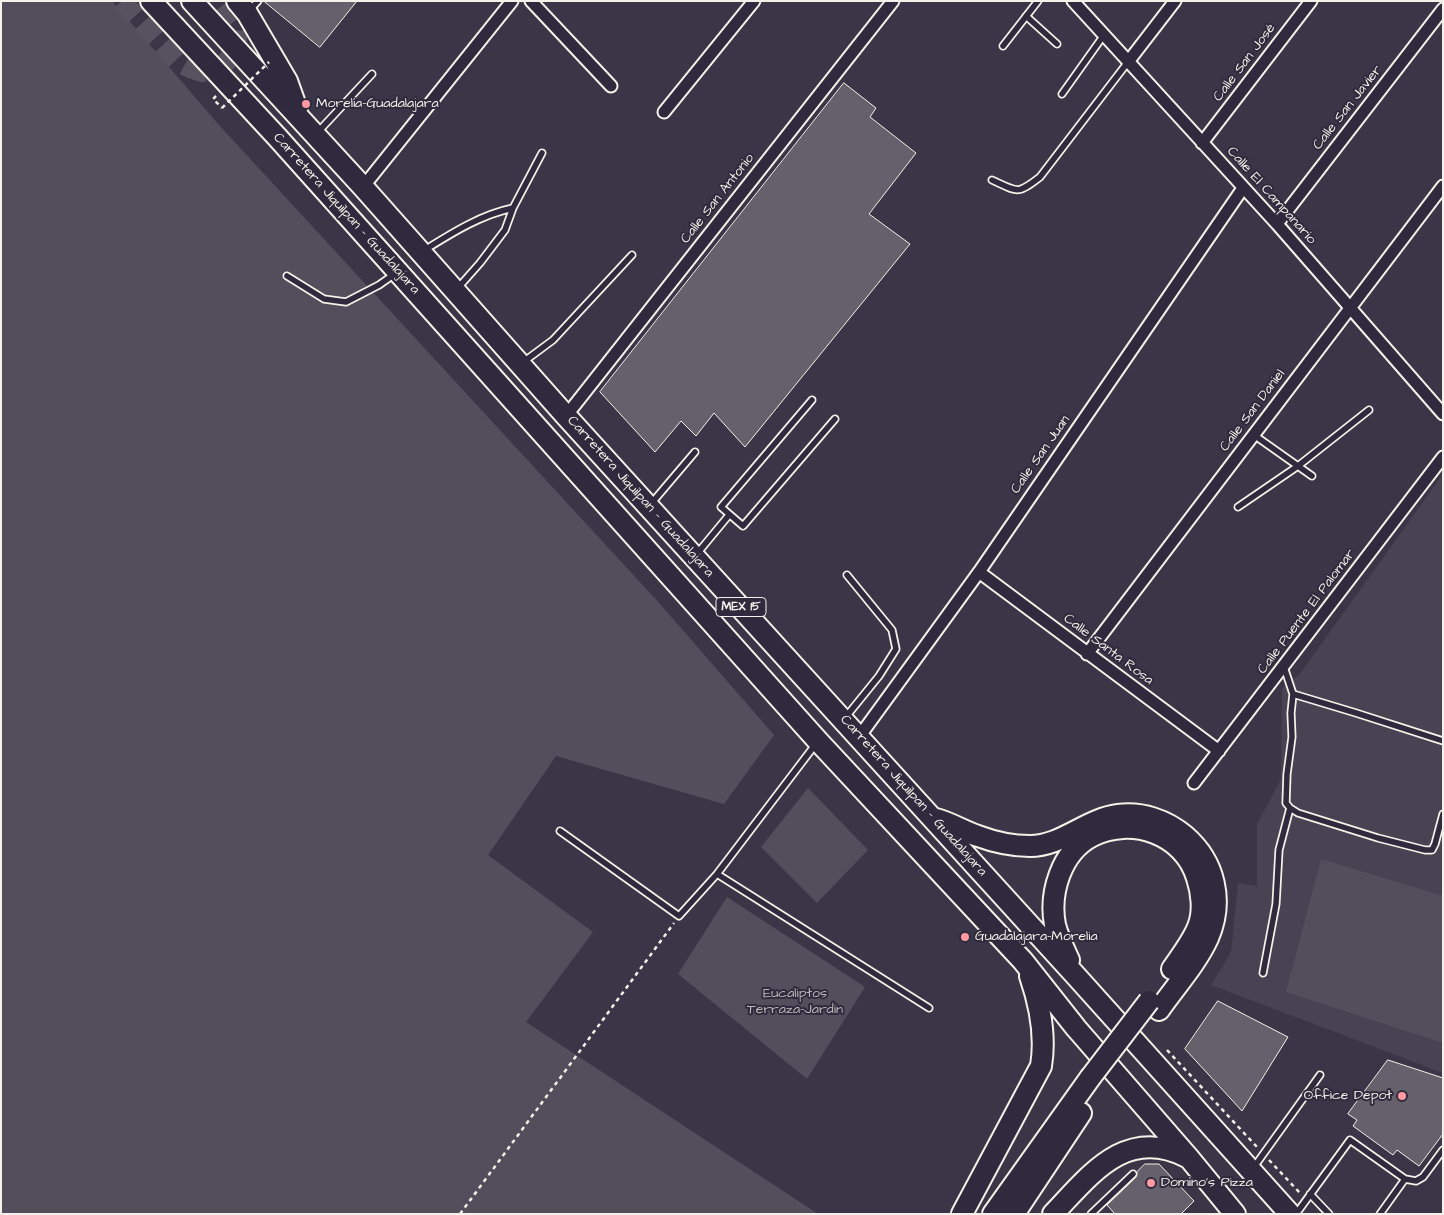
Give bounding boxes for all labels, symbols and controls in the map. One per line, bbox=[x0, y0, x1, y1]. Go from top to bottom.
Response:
street label: Calle San José bbox=[1210, 21, 1280, 105]
street label: Calle San Javier bbox=[1310, 62, 1386, 154]
place label: Morelia-Guadalajara bbox=[316, 96, 439, 112]
marker: Morelia-Guadalajara bbox=[300, 98, 312, 110]
street label: Carretera Jiquilpan - Guadalajara bbox=[269, 130, 423, 298]
street label: Calle El Campanario bbox=[1223, 144, 1319, 248]
street label: Calle San Antonio bbox=[678, 151, 758, 247]
street label: Calle San Daniel bbox=[1217, 367, 1289, 455]
street label: Carretera Jiquilpan - Guadalajara bbox=[563, 413, 717, 581]
street label: Calle San Juan bbox=[1008, 413, 1074, 497]
street label: Calle Puente El Palomar bbox=[1255, 546, 1359, 678]
road number: MEX 15 bbox=[716, 598, 766, 616]
street label: Calle Santa Rosa bbox=[1060, 611, 1156, 689]
street label: Carretera Jiquilpan - Guadalajara bbox=[836, 712, 990, 880]
place label: Guadalajara-Morelia bbox=[975, 929, 1098, 945]
marker: Guadalajara-Morelia bbox=[959, 931, 971, 943]
park label: Eucaliptos Terraza-Jardín bbox=[747, 986, 843, 1019]
place label: Office Depot bbox=[1304, 1088, 1392, 1104]
marker: Office Depot bbox=[1396, 1090, 1408, 1102]
place label: Domino's Pizza bbox=[1161, 1175, 1253, 1191]
marker: Domino's Pizza bbox=[1145, 1177, 1157, 1189]

